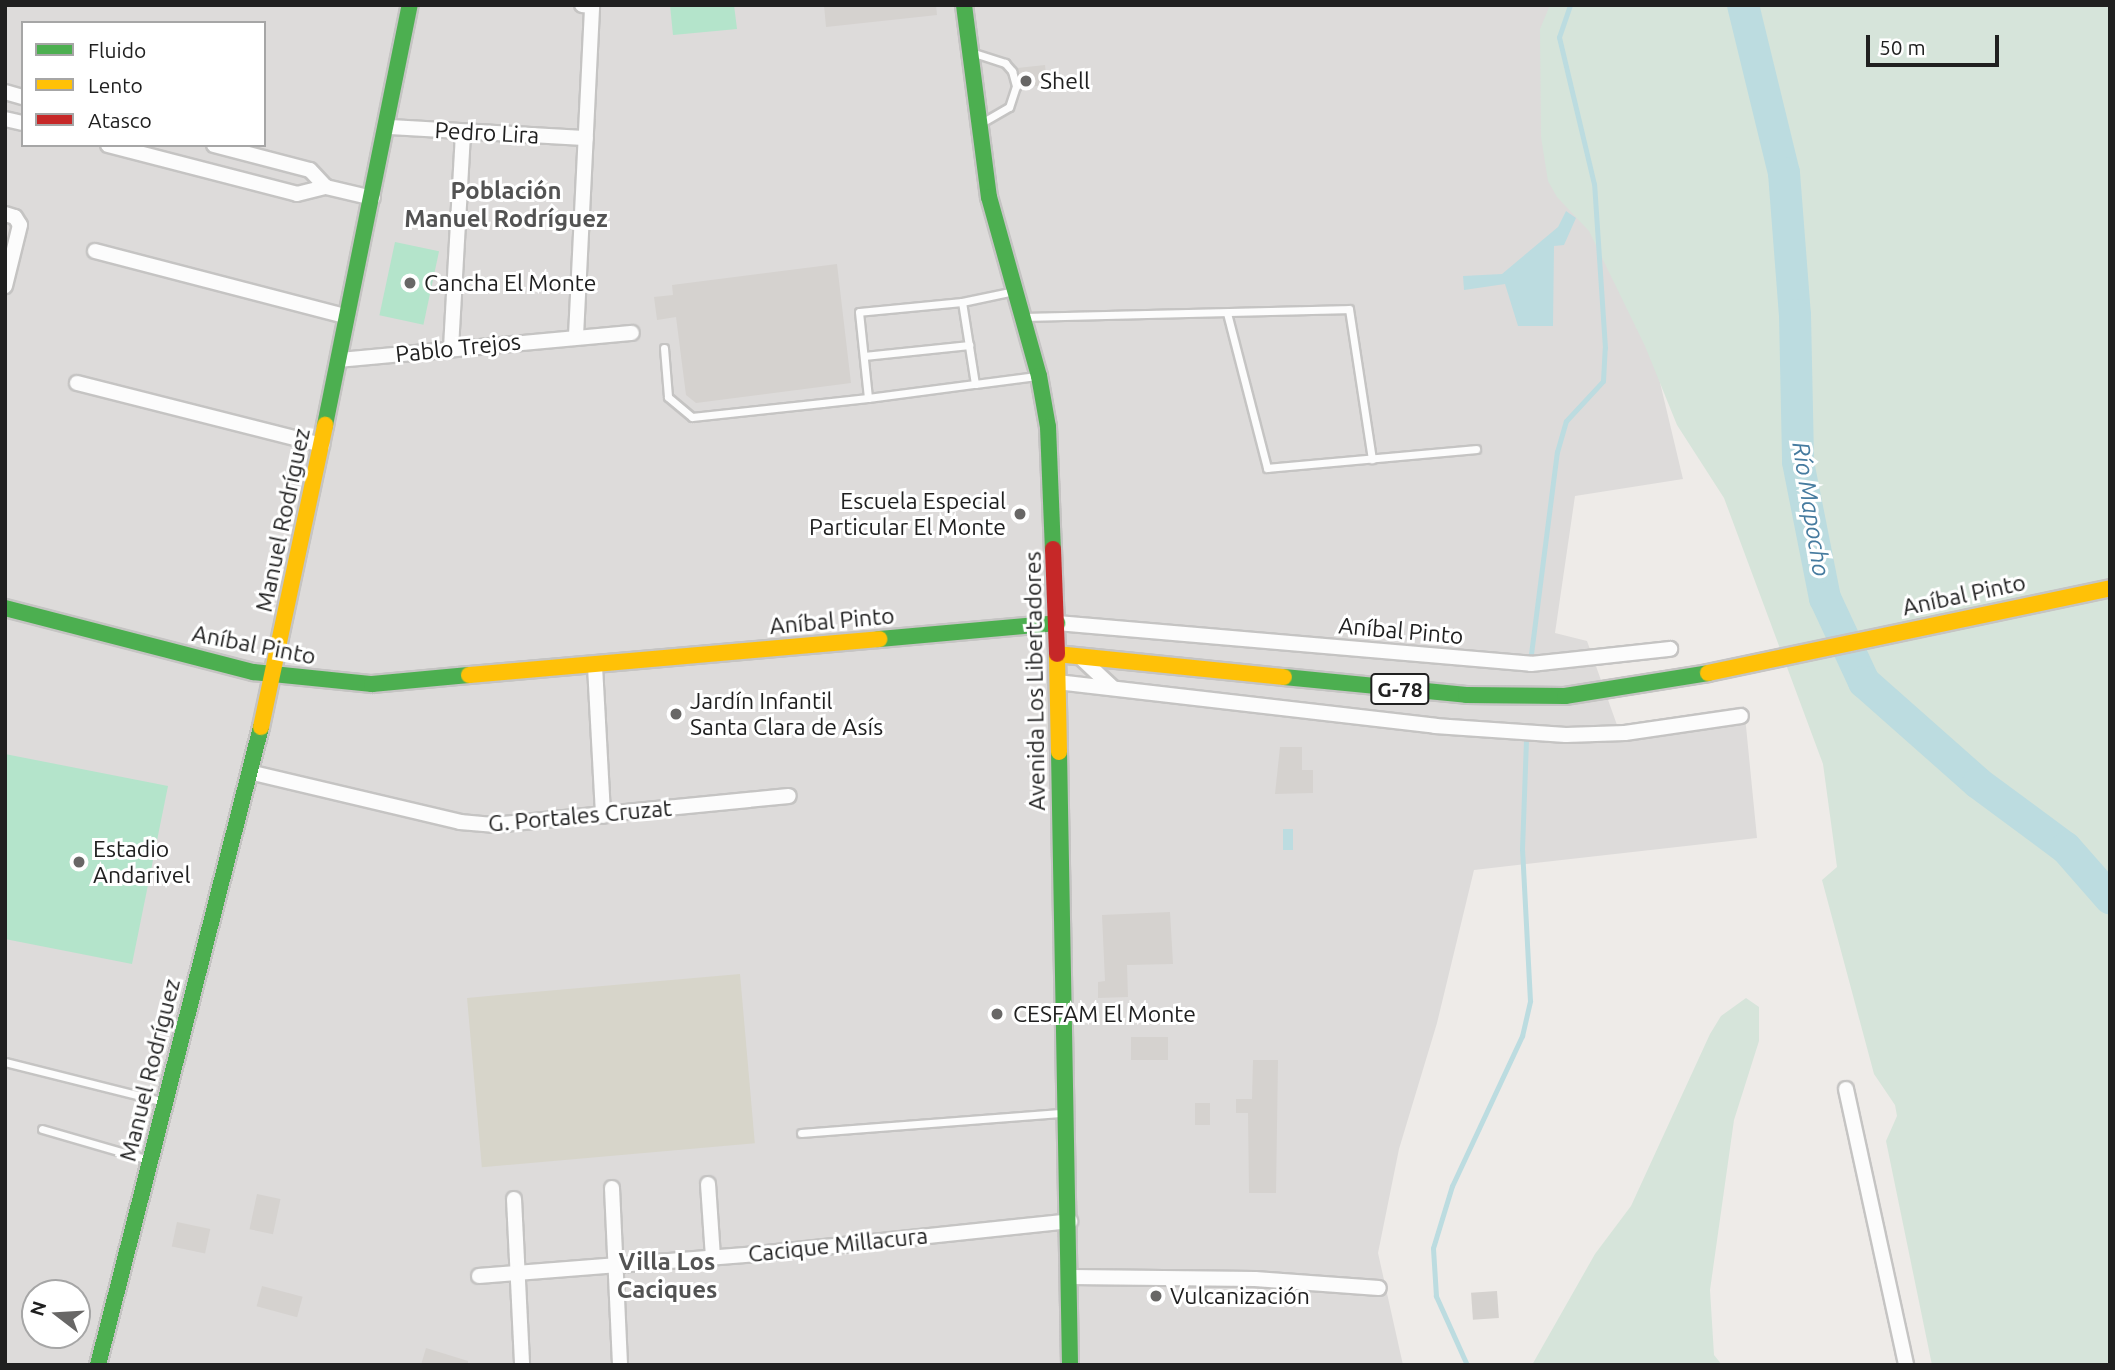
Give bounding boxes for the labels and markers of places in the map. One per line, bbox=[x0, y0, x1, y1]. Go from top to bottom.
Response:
place label: Shell bbox=[1040, 67, 1090, 95]
marker: Shell bbox=[1018, 73, 1034, 89]
place label: Cancha El Monte bbox=[424, 269, 596, 297]
marker: Cancha El Monte bbox=[402, 275, 418, 291]
place label: Escuela Especial Particular El Monte bbox=[809, 487, 1006, 541]
marker: Escuela Especial Particular El Monte bbox=[1012, 506, 1028, 522]
place label: Jardín Infantil Santa Clara de Asís bbox=[690, 687, 883, 741]
marker: Jardín Infantil Santa Clara de Asís bbox=[668, 706, 684, 722]
place label: Estadio Andarivel bbox=[93, 835, 191, 889]
marker: Estadio Andarivel bbox=[71, 854, 87, 870]
place label: CESFAM El Monte bbox=[1013, 1000, 1196, 1028]
marker: CESFAM El Monte bbox=[987, 1004, 1007, 1024]
place label: Vulcanización bbox=[1170, 1282, 1310, 1310]
marker: Vulcanización bbox=[1148, 1288, 1164, 1304]

